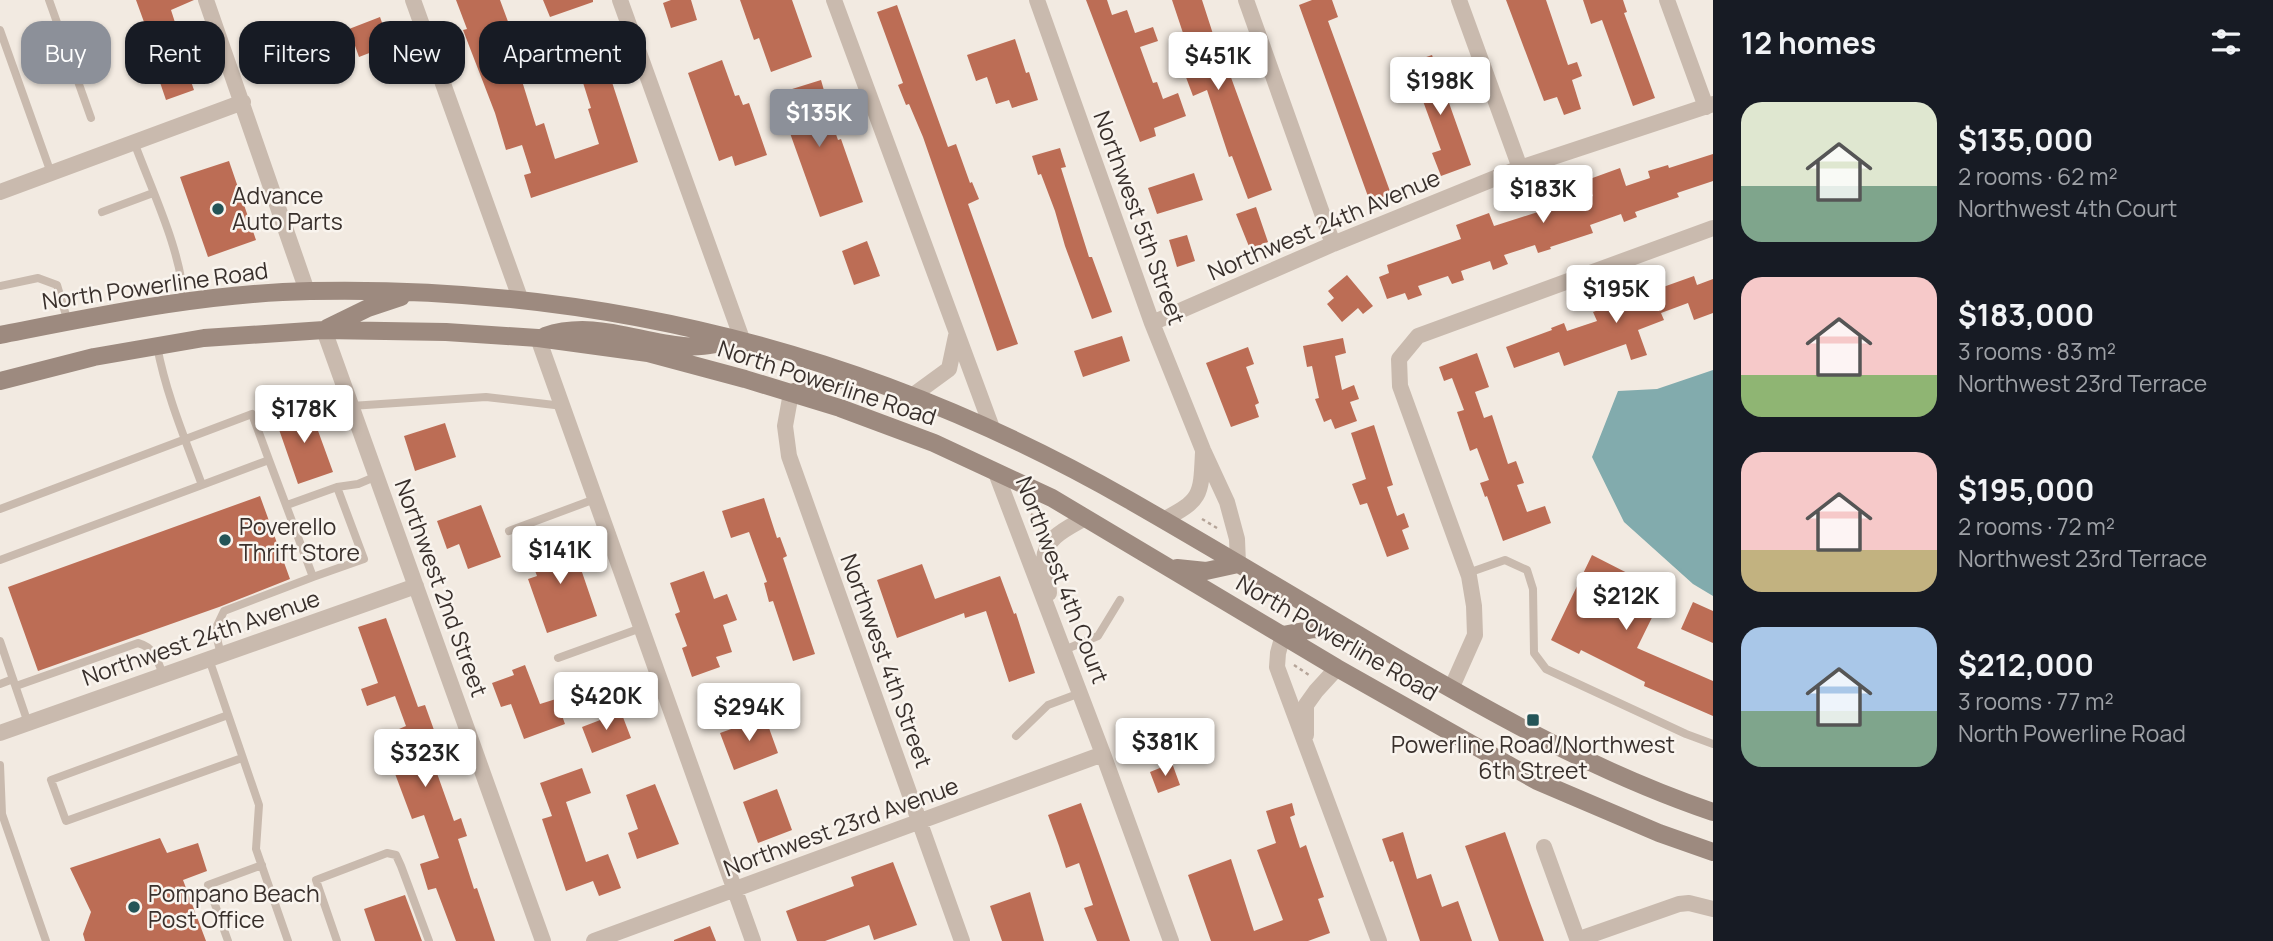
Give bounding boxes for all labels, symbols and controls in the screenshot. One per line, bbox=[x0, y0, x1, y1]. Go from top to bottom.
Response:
chip: Buy bbox=[21, 21, 111, 84]
chip: Rent bbox=[125, 21, 225, 84]
chip: Filters bbox=[239, 21, 355, 84]
chip: New bbox=[369, 21, 465, 84]
chip: Apartment bbox=[479, 21, 646, 84]
text: 12 homes bbox=[1741, 22, 1876, 63]
icon: filters bbox=[2207, 23, 2245, 61]
pin: $451K bbox=[1169, 32, 1267, 92]
text: $451K bbox=[1185, 39, 1251, 71]
pin: $198K bbox=[1391, 58, 1489, 117]
text: $198K bbox=[1406, 64, 1474, 96]
pin: $135K bbox=[770, 90, 868, 149]
text: $135K bbox=[786, 96, 852, 128]
street label: Northwest 5th Street bbox=[1086, 106, 1194, 329]
text: $135,000 bbox=[1958, 119, 2093, 160]
icon: home bbox=[1797, 130, 1881, 214]
text: 2 rooms · 62 m² bbox=[1958, 160, 2118, 192]
street label: Northwest 24th Avenue bbox=[1203, 161, 1445, 288]
pin: $183K bbox=[1494, 166, 1592, 225]
text: $183K bbox=[1510, 172, 1576, 204]
place label: Advance Auto Parts bbox=[232, 179, 343, 237]
text: Northwest 4th Court bbox=[1958, 192, 2177, 224]
marker: Advance Auto Parts bbox=[210, 201, 226, 217]
street label: North Powerline Road bbox=[40, 253, 270, 317]
pin: $195K bbox=[1567, 266, 1665, 325]
text: $195K bbox=[1582, 272, 1650, 304]
text: $183,000 bbox=[1958, 294, 2094, 335]
icon: home bbox=[1797, 305, 1881, 389]
street label: North Powerline Road bbox=[714, 332, 941, 432]
text: 3 rooms · 83 m² bbox=[1958, 335, 2116, 367]
text: Northwest 23rd Terrace bbox=[1958, 367, 2207, 399]
pin: $178K bbox=[255, 386, 353, 445]
text: $178K bbox=[271, 392, 337, 424]
text: $195,000 bbox=[1958, 469, 2095, 510]
street label: Northwest 4th Court bbox=[1009, 472, 1117, 688]
street label: Northwest 2nd Street bbox=[388, 474, 496, 701]
icon: home bbox=[1797, 480, 1881, 564]
place label: Poverello Thrift Store bbox=[239, 510, 360, 568]
text: 2 rooms · 72 m² bbox=[1958, 510, 2115, 542]
pin: $141K bbox=[511, 526, 609, 586]
marker: Poverello Thrift Store bbox=[217, 532, 233, 548]
text: $141K bbox=[528, 533, 592, 565]
text: Northwest 23rd Terrace bbox=[1958, 542, 2207, 574]
street label: Northwest 4th Street bbox=[833, 549, 941, 772]
street label: North Powerline Road bbox=[1231, 566, 1444, 708]
pin: $212K bbox=[1577, 572, 1675, 632]
text: $212K bbox=[1593, 579, 1659, 611]
street label: Northwest 24th Avenue bbox=[78, 581, 324, 693]
text: $212,000 bbox=[1958, 644, 2094, 685]
icon: home bbox=[1797, 655, 1881, 739]
pin: $420K bbox=[557, 672, 655, 732]
text: $420K bbox=[570, 679, 642, 711]
pin: $294K bbox=[700, 684, 798, 743]
text: 3 rooms · 77 m² bbox=[1958, 685, 2114, 717]
text: $294K bbox=[713, 690, 785, 722]
marker: Powerline Road/Northwest 6th Street bbox=[1525, 712, 1541, 728]
text: North Powerline Road bbox=[1958, 717, 2186, 749]
pin: $381K bbox=[1116, 718, 1214, 778]
text: $381K bbox=[1132, 725, 1198, 757]
place label: Powerline Road/Northwest 6th Street bbox=[1391, 728, 1675, 786]
pin: $323K bbox=[376, 730, 474, 789]
text: $323K bbox=[390, 736, 460, 768]
street label: Northwest 23rd Avenue bbox=[719, 769, 963, 883]
place label: Pompano Beach Post Office bbox=[148, 877, 320, 935]
marker: Pompano Beach Post Office bbox=[126, 899, 142, 915]

